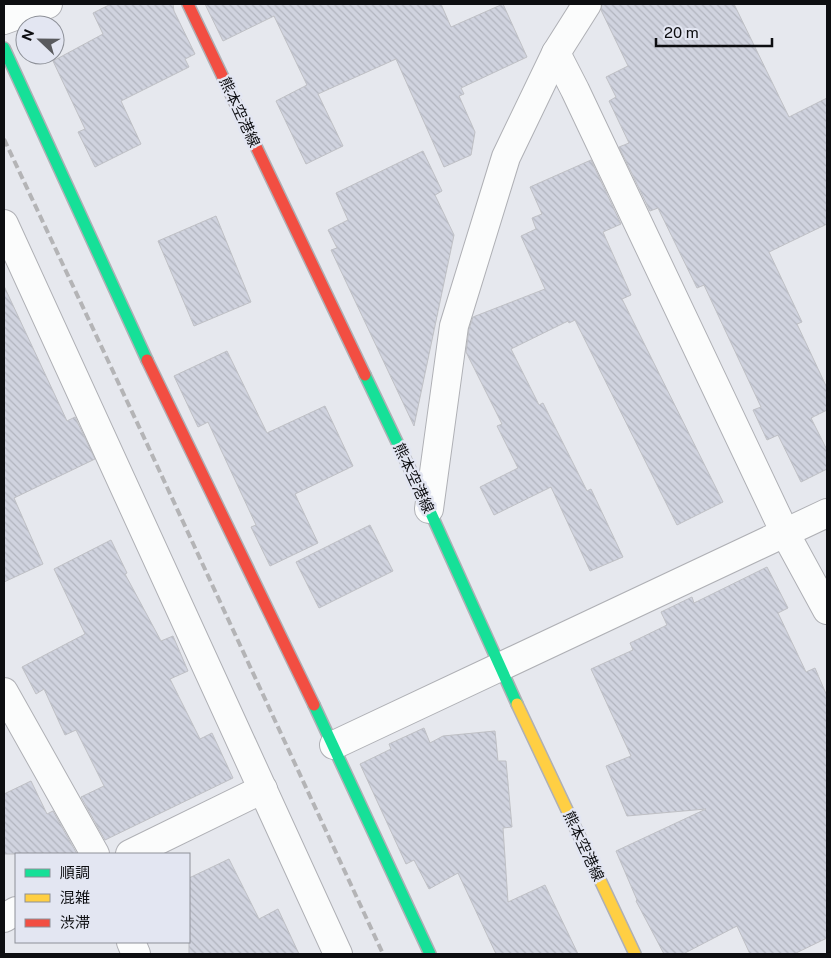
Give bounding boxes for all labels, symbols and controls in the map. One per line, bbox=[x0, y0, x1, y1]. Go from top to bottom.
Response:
north arrow bbox=[15, 15, 65, 65]
scale bar bbox=[656, 15, 772, 47]
text: 20 m bbox=[664, 24, 699, 41]
text: N bbox=[18, 27, 37, 43]
street label: 熊本空港線 bbox=[216, 74, 264, 150]
street label: 熊本空港線 bbox=[390, 440, 438, 516]
street label: 熊本空港線 bbox=[560, 808, 608, 884]
legend bbox=[15, 853, 190, 943]
text: 順調 bbox=[60, 864, 90, 881]
text: 混雑 bbox=[60, 889, 90, 906]
text: 渋滞 bbox=[60, 914, 90, 931]

